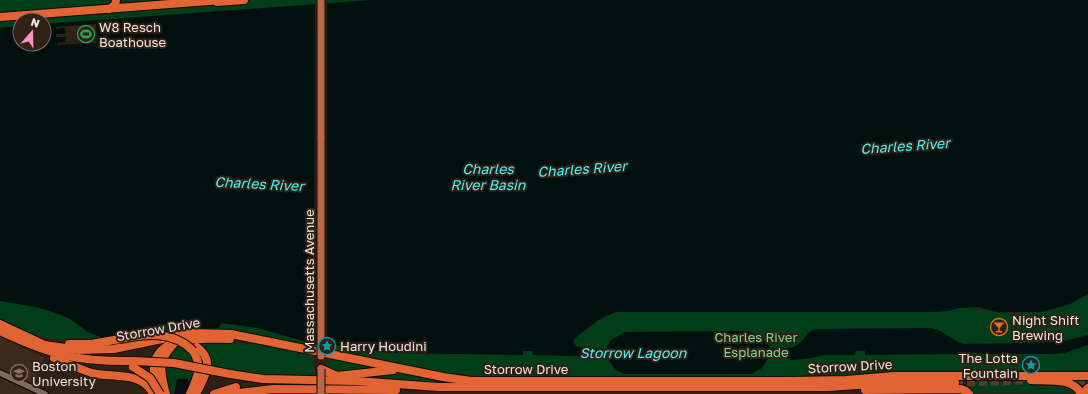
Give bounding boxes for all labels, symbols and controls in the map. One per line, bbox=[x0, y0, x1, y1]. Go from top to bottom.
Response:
north arrow bbox=[12, 12, 52, 52]
text: N bbox=[29, 15, 42, 30]
place label: W8 Resch Boathouse bbox=[99, 19, 166, 50]
sports icon: W8 Resch Boathouse bbox=[76, 24, 96, 44]
water label: Charles River bbox=[860, 134, 953, 157]
water label: Charles River bbox=[537, 157, 630, 180]
water label: Charles River Basin bbox=[451, 160, 527, 193]
water label: Charles River bbox=[214, 173, 307, 194]
street label: Massachusetts Avenue bbox=[301, 209, 317, 353]
place label: Night Shift Brewing bbox=[1012, 312, 1080, 343]
street label: Storrow Drive bbox=[115, 314, 201, 344]
bar icon: Night Shift Brewing bbox=[989, 317, 1009, 337]
park label: Charles River Esplanade bbox=[715, 329, 797, 360]
place icon: Harry Houdini bbox=[317, 336, 337, 356]
place label: Harry Houdini bbox=[340, 338, 427, 354]
water label: Storrow Lagoon bbox=[580, 344, 688, 361]
place label: The Lotta Fountain bbox=[958, 350, 1018, 381]
place icon: The Lotta Fountain bbox=[1021, 355, 1041, 375]
street label: Storrow Drive bbox=[807, 356, 893, 376]
place label: Boston University bbox=[32, 358, 96, 389]
street label: Storrow Drive bbox=[484, 361, 568, 377]
school or university icon: Boston University bbox=[9, 363, 29, 383]

